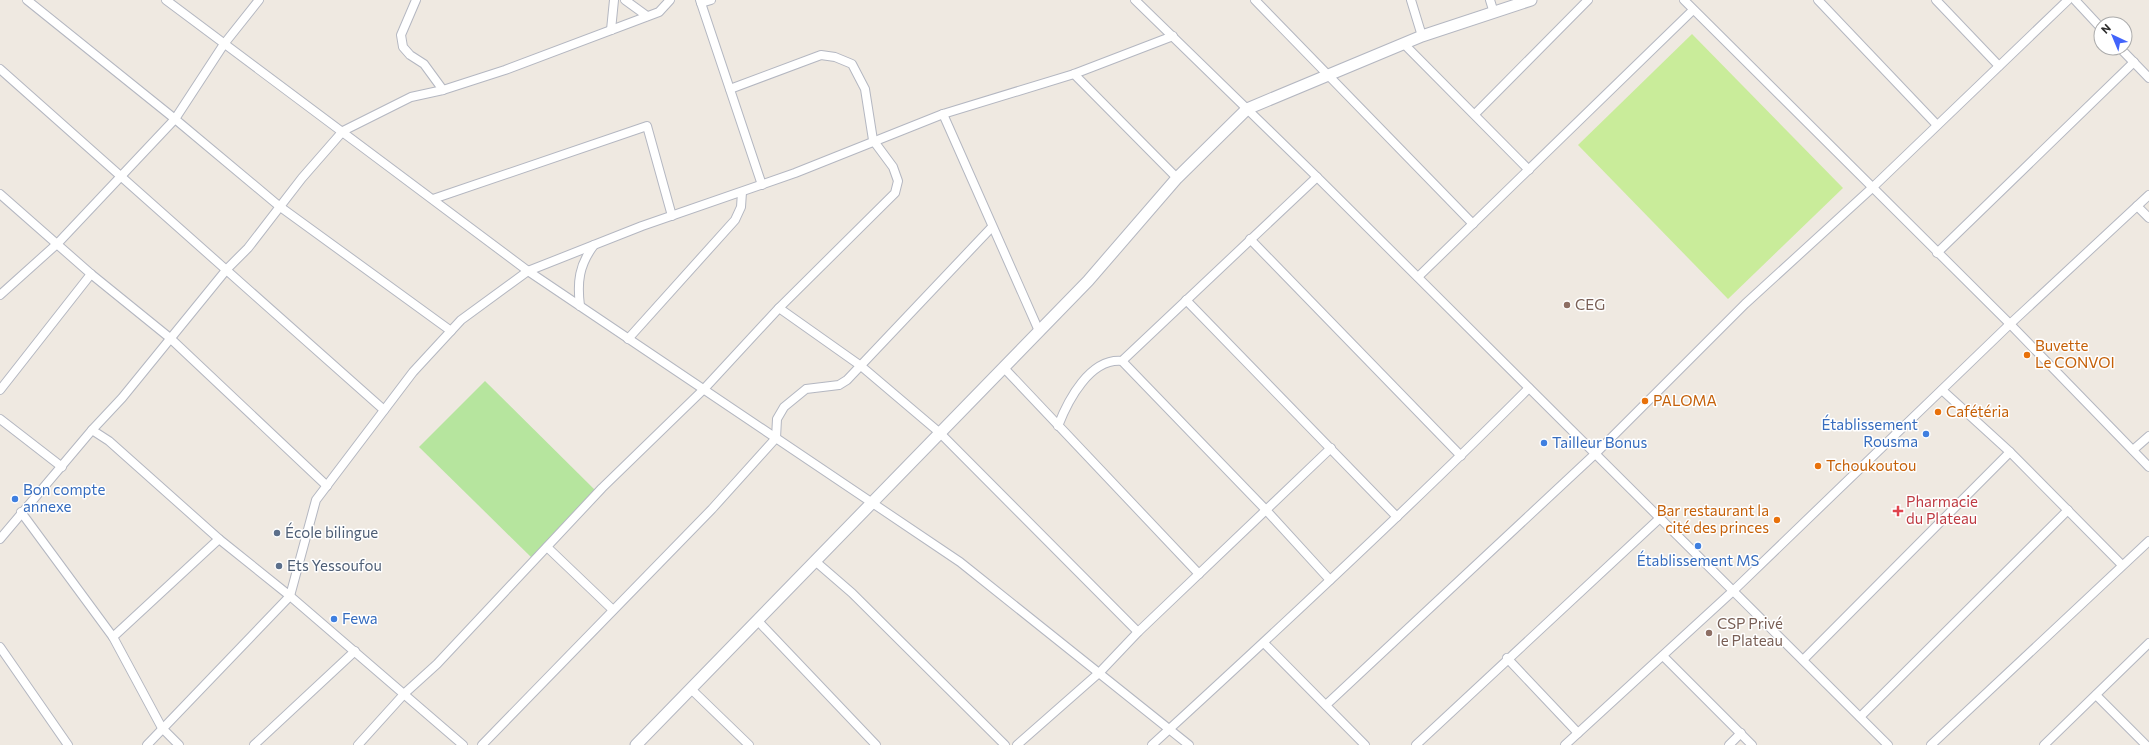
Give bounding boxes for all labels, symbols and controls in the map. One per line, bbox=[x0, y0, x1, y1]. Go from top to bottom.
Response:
north arrow bbox=[2093, 16, 2133, 56]
text: N bbox=[2098, 21, 2113, 36]
place label: CEG bbox=[1575, 295, 1605, 313]
marker: CEG bbox=[1562, 300, 1572, 310]
place label: Buvette Le CONVOI bbox=[2035, 336, 2115, 371]
marker: Buvette Le CONVOI bbox=[2022, 350, 2032, 360]
place label: PALOMA bbox=[1653, 391, 1717, 409]
marker: PALOMA bbox=[1640, 396, 1650, 406]
place label: Cafétéria bbox=[1946, 402, 2009, 420]
marker: Cafétéria bbox=[1933, 407, 1943, 417]
place label: Établissement Rousma bbox=[1821, 414, 1918, 450]
marker: Établissement Rousma bbox=[1921, 429, 1931, 439]
place label: Tailleur Bonus bbox=[1552, 433, 1647, 451]
marker: Tailleur Bonus bbox=[1539, 438, 1549, 448]
place label: Tchoukoutou bbox=[1826, 456, 1916, 474]
marker: Tchoukoutou bbox=[1813, 461, 1823, 471]
place label: Bon compte annexe bbox=[23, 480, 105, 515]
place label: Pharmacie du Plateau bbox=[1906, 492, 1978, 527]
marker: Bon compte annexe bbox=[10, 494, 20, 504]
place label: Bar restaurant la cité des princes bbox=[1657, 501, 1769, 536]
marker: Pharmacie du Plateau bbox=[1893, 506, 1903, 516]
marker: Bar restaurant la cité des princes bbox=[1772, 515, 1782, 525]
place label: École bilingue bbox=[285, 522, 378, 541]
marker: École bilingue bbox=[272, 528, 282, 538]
marker: Établissement MS bbox=[1693, 541, 1703, 551]
place label: Établissement MS bbox=[1637, 550, 1760, 569]
place label: Ets Yessoufou bbox=[287, 556, 382, 574]
marker: Ets Yessoufou bbox=[274, 561, 284, 571]
place label: Fewa bbox=[342, 609, 378, 627]
marker: Fewa bbox=[329, 614, 339, 624]
place label: CSP Privé le Plateau bbox=[1717, 614, 1783, 649]
marker: CSP Privé le Plateau bbox=[1704, 628, 1714, 638]

